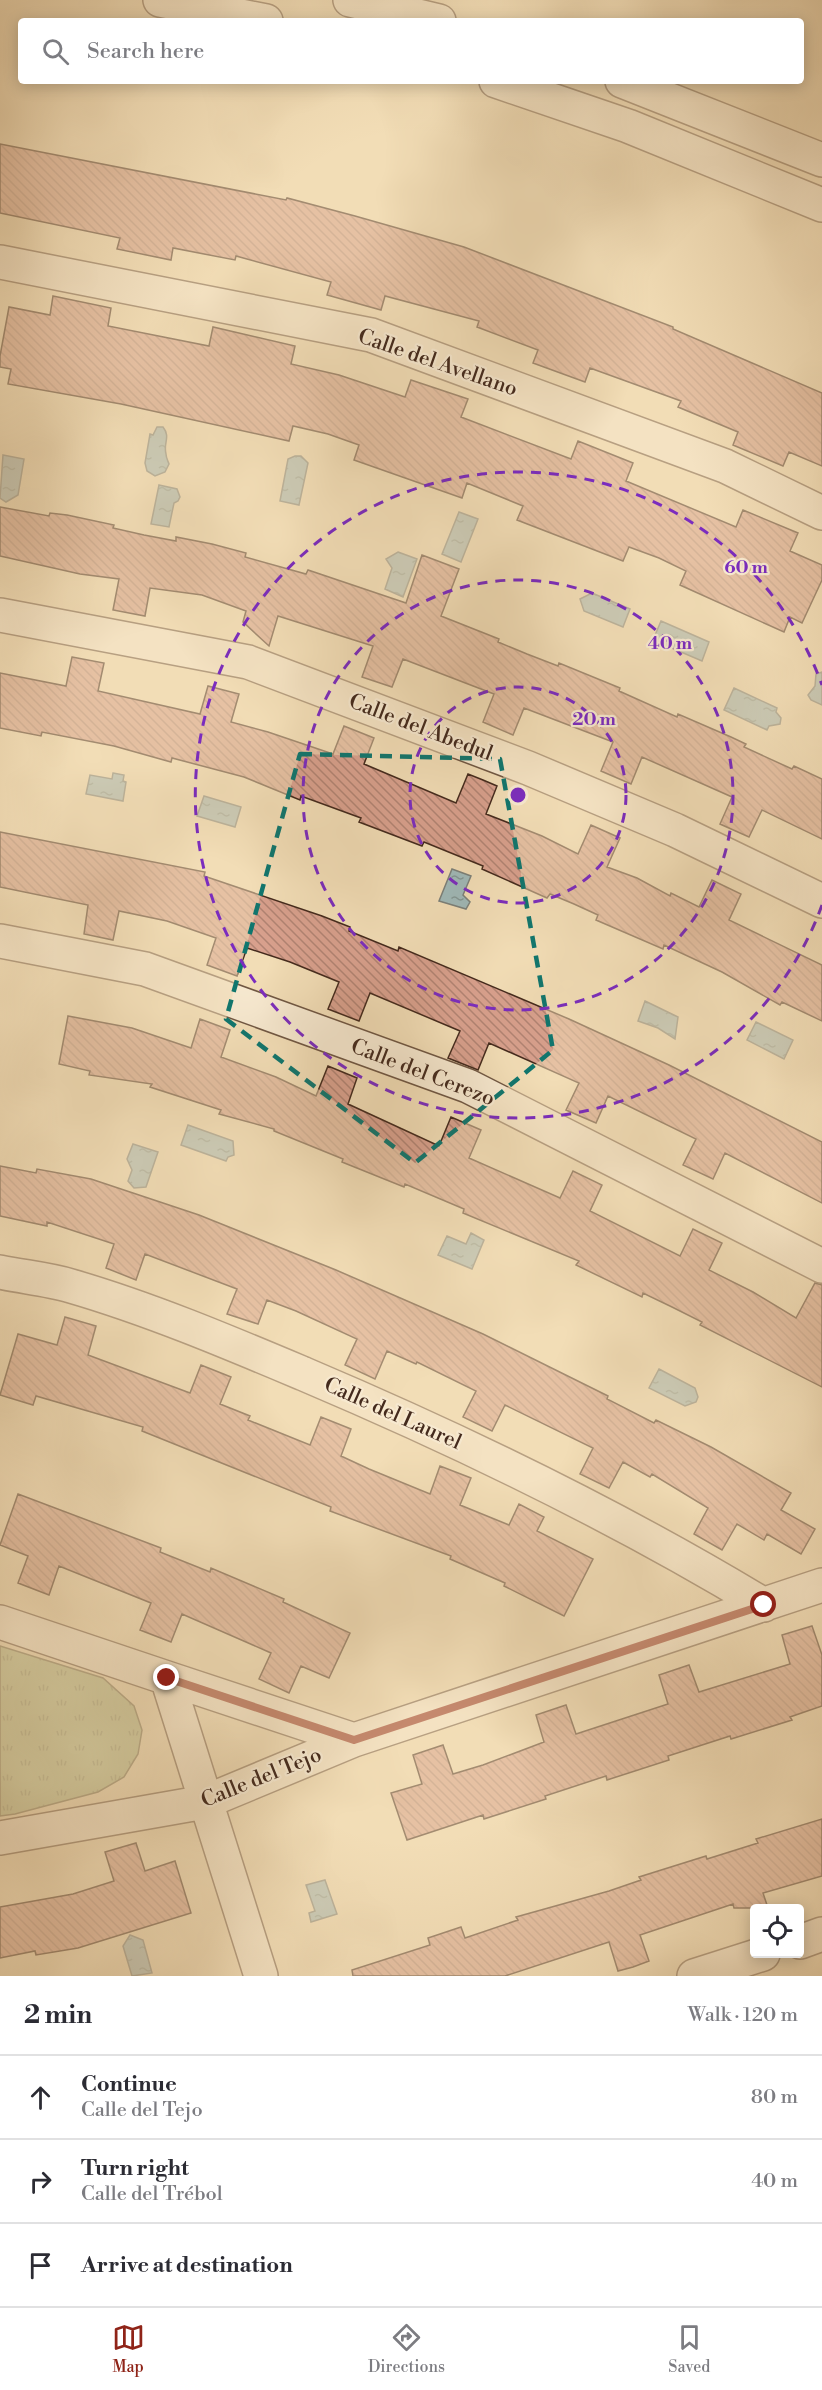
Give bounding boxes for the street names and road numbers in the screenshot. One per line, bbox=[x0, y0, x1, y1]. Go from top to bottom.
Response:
street label: Calle del Avellano bbox=[354, 323, 521, 402]
street label: Calle del Abedul bbox=[345, 689, 496, 767]
street label: Calle del Cerezo bbox=[347, 1034, 498, 1112]
street label: Calle del Laurel bbox=[320, 1372, 465, 1456]
street label: Calle del Tejo bbox=[197, 1742, 325, 1814]

